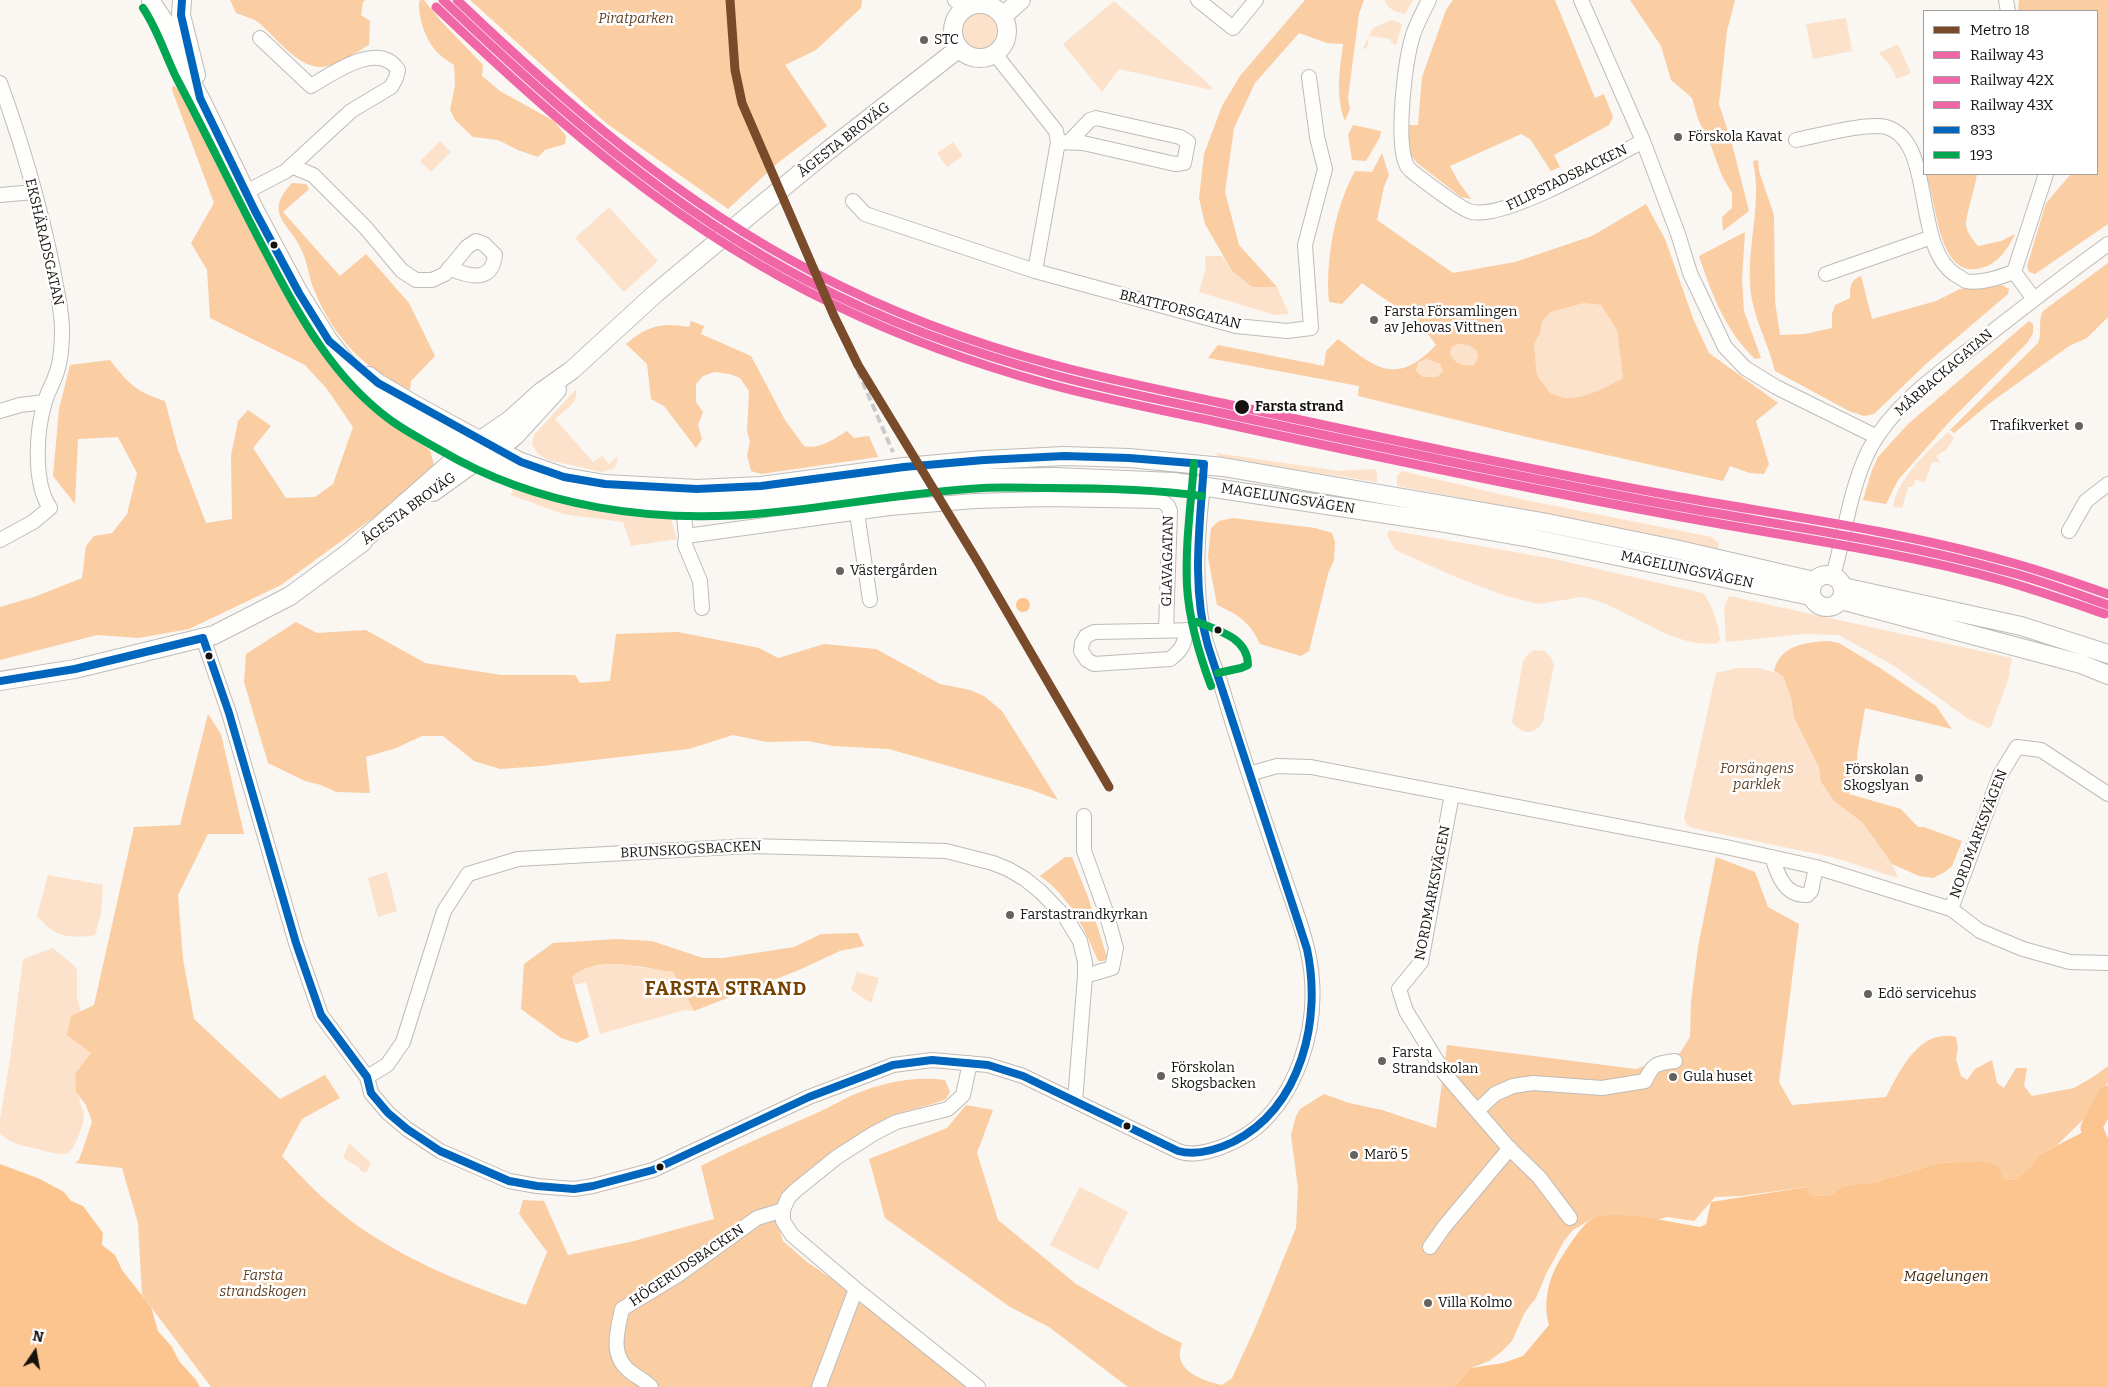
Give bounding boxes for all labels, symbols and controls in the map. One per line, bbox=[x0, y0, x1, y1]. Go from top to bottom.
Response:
legend bbox=[1923, 10, 2098, 175]
park label: Piratparken bbox=[598, 11, 674, 27]
text: Metro 18 bbox=[1970, 21, 2030, 39]
place label: STC bbox=[934, 32, 959, 48]
marker: STC bbox=[918, 34, 930, 46]
text: Railway 43 bbox=[1970, 46, 2044, 64]
text: Railway 42X bbox=[1970, 71, 2054, 89]
text: Railway 43X bbox=[1970, 96, 2054, 114]
street label: ÅGESTA BROVÄG bbox=[795, 99, 893, 181]
text: 833 bbox=[1970, 121, 1996, 139]
place label: Förskola Kavat bbox=[1688, 129, 1782, 145]
marker: Förskola Kavat bbox=[1672, 131, 1684, 143]
street label: FILIPSTADSBACKEN bbox=[1504, 141, 1630, 215]
text: 193 bbox=[1970, 146, 1993, 164]
street label: EKSHÄRADSGATAN bbox=[21, 177, 67, 307]
unlabelled marker bbox=[269, 240, 279, 250]
street label: BRATTFORSGATAN bbox=[1118, 287, 1242, 333]
place label: Farsta Församlingen av Jehovas Vittnen bbox=[1384, 304, 1517, 336]
marker: Farsta Församlingen av Jehovas Vittnen bbox=[1368, 314, 1380, 326]
street label: MÅRBACKAGATAN bbox=[1892, 326, 1996, 420]
marker: Farsta strand bbox=[1233, 398, 1251, 416]
place label: Farsta strand bbox=[1255, 399, 1343, 415]
place label: Trafikverket bbox=[1990, 418, 2069, 434]
marker: Trafikverket bbox=[2073, 420, 2085, 432]
street label: ÅGESTA BROVÄG bbox=[359, 469, 459, 549]
street label: MAGELUNGSVÄGEN bbox=[1220, 480, 1356, 518]
street label: GLAVAGATAN bbox=[1159, 515, 1177, 607]
street label: MAGELUNGSVÄGEN bbox=[1619, 548, 1755, 592]
place label: Västergården bbox=[850, 563, 937, 579]
marker: Västergården bbox=[834, 565, 846, 577]
unlabelled marker bbox=[1213, 625, 1223, 635]
unlabelled marker bbox=[204, 651, 214, 661]
park label: Forsängens parklek bbox=[1720, 761, 1794, 794]
place label: Förskolan Skogslyan bbox=[1843, 762, 1909, 794]
street label: NORDMARKSVÄGEN bbox=[1947, 767, 2011, 901]
marker: Förskolan Skogslyan bbox=[1913, 772, 1925, 784]
street label: NORDMARKSVÄGEN bbox=[1412, 824, 1454, 962]
street label: BRUNSKOGSBACKEN bbox=[620, 838, 762, 862]
place label: Farstastrandkyrkan bbox=[1020, 907, 1148, 923]
marker: Farstastrandkyrkan bbox=[1004, 909, 1016, 921]
district label: FARSTA STRAND bbox=[643, 979, 809, 1001]
place label: Edö servicehus bbox=[1878, 986, 1976, 1002]
marker: Edö servicehus bbox=[1862, 988, 1874, 1000]
place label: Farsta Strandskolan bbox=[1392, 1045, 1478, 1078]
marker: Farsta Strandskolan bbox=[1376, 1055, 1388, 1067]
place label: Förskolan Skogsbacken bbox=[1171, 1060, 1256, 1092]
place label: Gula huset bbox=[1683, 1069, 1753, 1085]
marker: Förskolan Skogsbacken bbox=[1155, 1070, 1167, 1082]
marker: Gula huset bbox=[1667, 1071, 1679, 1083]
unlabelled marker bbox=[1122, 1121, 1132, 1131]
place label: Marö 5 bbox=[1364, 1147, 1408, 1163]
marker: Marö 5 bbox=[1348, 1149, 1360, 1161]
unlabelled marker bbox=[655, 1162, 665, 1172]
street label: HÖGERUDSBACKEN bbox=[627, 1221, 747, 1311]
park label: Farsta strandskogen bbox=[219, 1268, 307, 1300]
water label: Magelungen bbox=[1903, 1268, 1989, 1286]
place label: Villa Kolmo bbox=[1438, 1295, 1512, 1311]
marker: Villa Kolmo bbox=[1422, 1297, 1434, 1309]
north arrow bbox=[10, 1327, 60, 1377]
text: N bbox=[31, 1327, 45, 1346]

